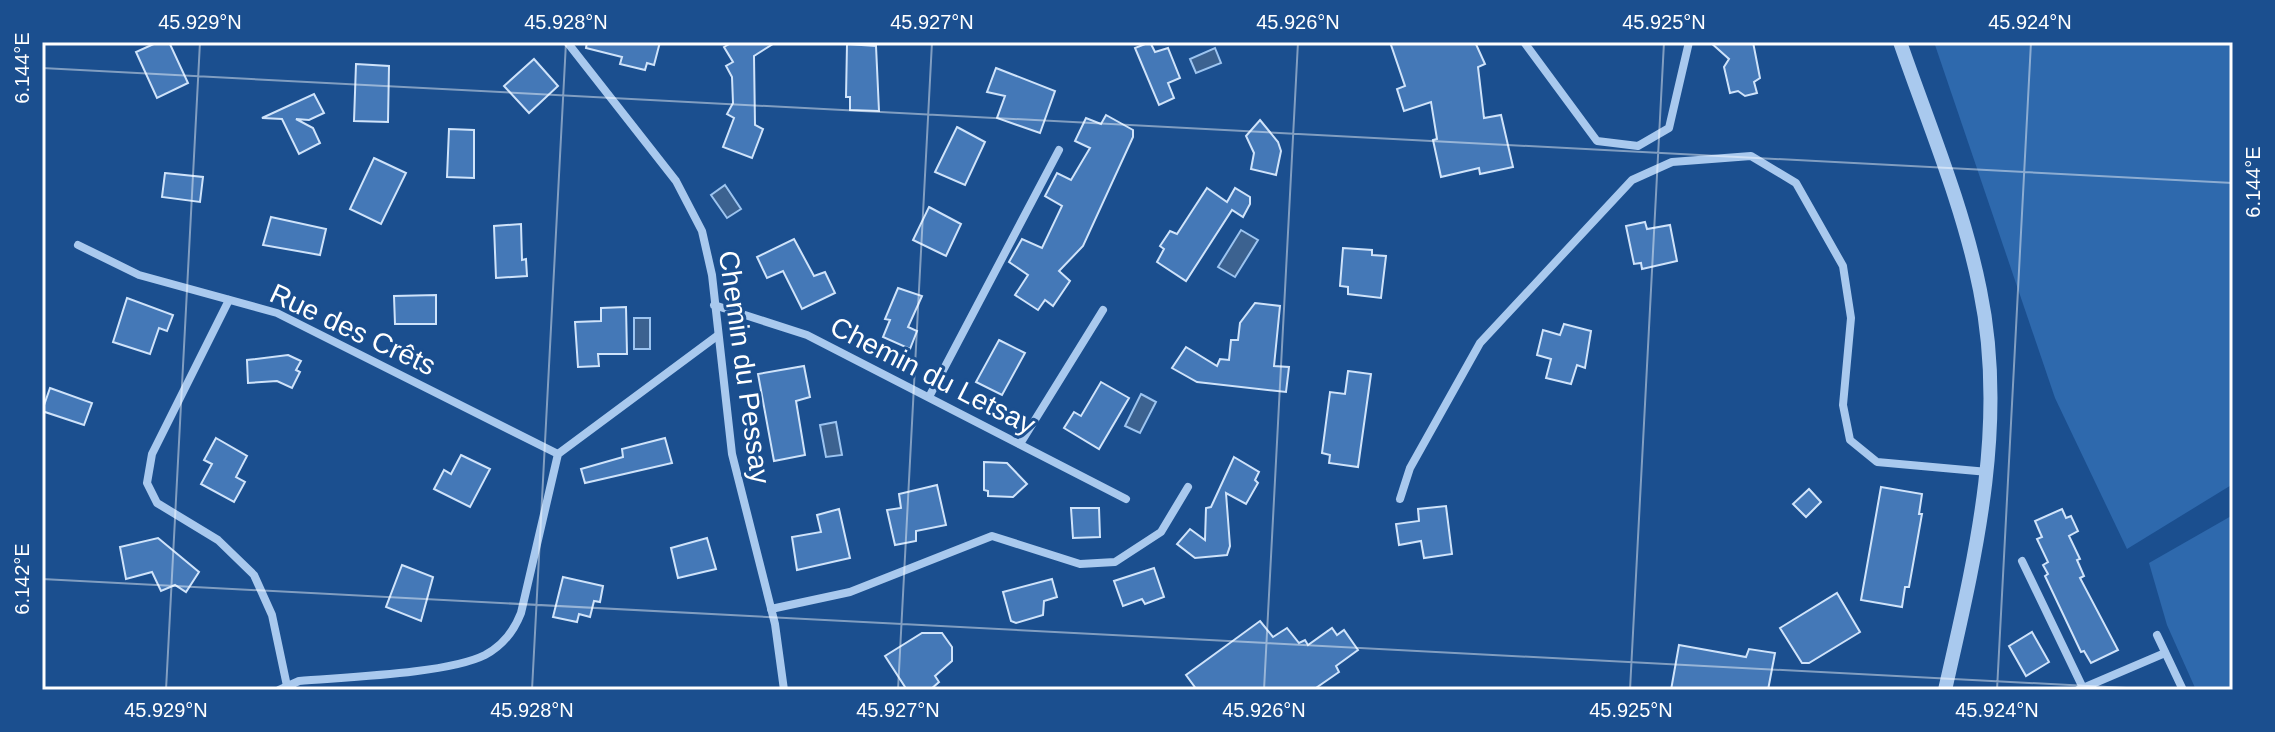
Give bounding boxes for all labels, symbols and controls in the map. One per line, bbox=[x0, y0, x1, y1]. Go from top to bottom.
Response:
text: 45.929°N bbox=[158, 11, 242, 33]
text: 45.928°N bbox=[524, 11, 608, 33]
text: 45.927°N bbox=[890, 11, 974, 33]
text: 45.926°N bbox=[1256, 11, 1340, 33]
text: 45.925°N bbox=[1622, 11, 1706, 33]
text: 45.924°N bbox=[1988, 11, 2072, 33]
text: 6.144°E bbox=[11, 32, 33, 104]
text: 6.144°E bbox=[2242, 146, 2264, 218]
street label: Chemin du Pessay bbox=[713, 249, 776, 486]
street label: Rue des Crêts bbox=[265, 278, 440, 381]
street label: Chemin du Letsay bbox=[825, 310, 1040, 440]
text: 6.142°E bbox=[11, 543, 33, 615]
text: 45.929°N bbox=[124, 699, 208, 721]
text: 45.928°N bbox=[490, 699, 574, 721]
text: 45.927°N bbox=[856, 699, 940, 721]
text: 45.926°N bbox=[1222, 699, 1306, 721]
text: 45.925°N bbox=[1589, 699, 1673, 721]
text: 45.924°N bbox=[1955, 699, 2039, 721]

